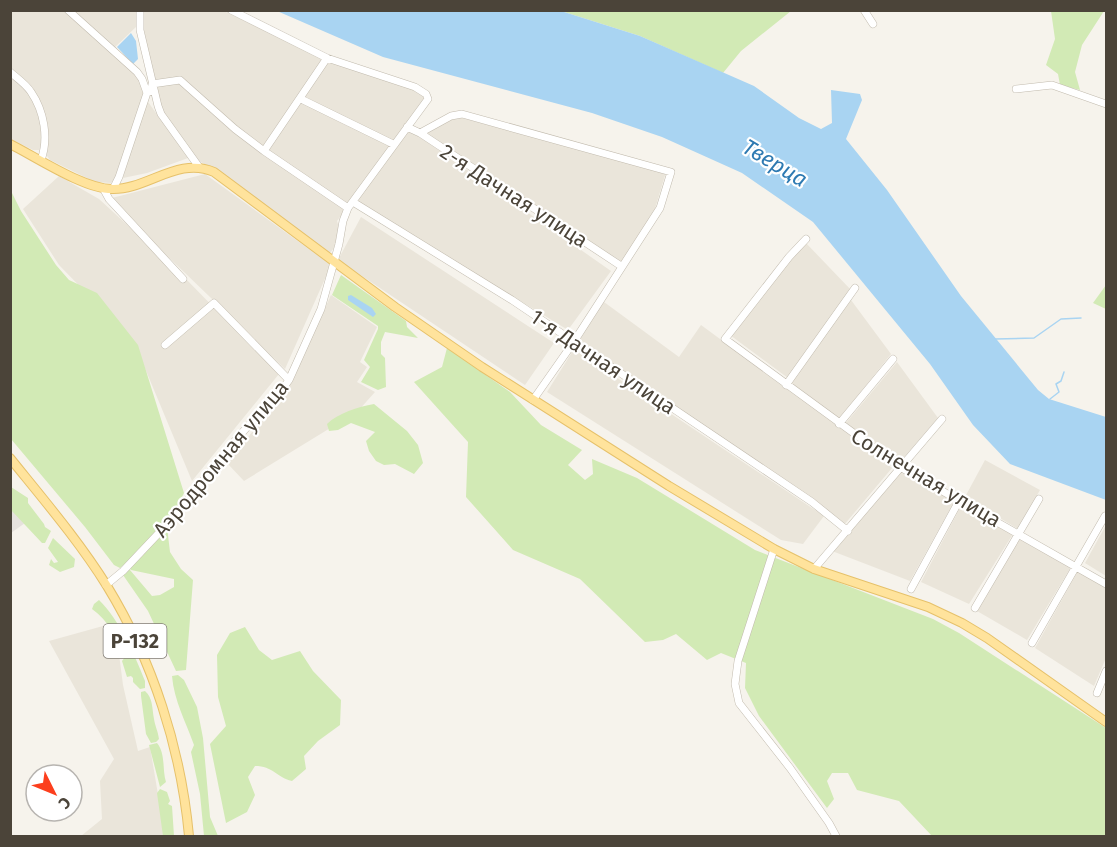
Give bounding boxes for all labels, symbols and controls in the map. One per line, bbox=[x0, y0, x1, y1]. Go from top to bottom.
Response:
water label: Тверца bbox=[738, 133, 812, 193]
street label: 2-я Дачная улица bbox=[435, 139, 593, 253]
street label: 1-я Дачная улица bbox=[525, 304, 681, 420]
street label: Аэродромная улица bbox=[148, 375, 294, 543]
street label: Солнечная улица bbox=[846, 423, 1006, 533]
road number: Р-132 bbox=[104, 624, 166, 658]
north arrow bbox=[24, 763, 84, 823]
text: С bbox=[54, 793, 75, 813]

